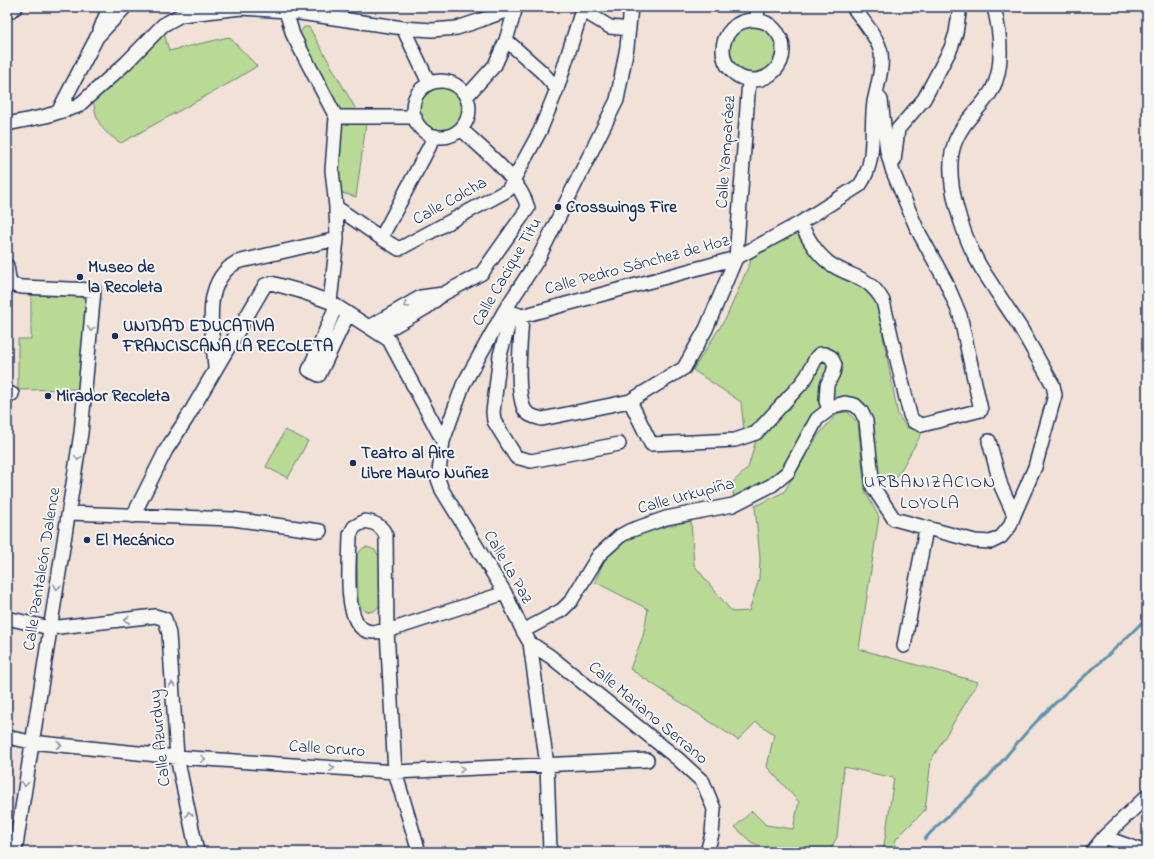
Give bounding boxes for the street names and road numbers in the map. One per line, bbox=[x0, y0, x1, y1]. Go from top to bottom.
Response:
street label: Calle Yamparáez bbox=[710, 94, 742, 209]
street label: Calle Colcha bbox=[408, 170, 492, 232]
street label: Calle Cacique Titu bbox=[466, 213, 548, 331]
street label: Calle Pedro Sánchez de Hoz bbox=[542, 228, 733, 302]
street label: Calle Urkupiña bbox=[635, 471, 737, 521]
street label: Calle Pantaleón Dalence bbox=[17, 485, 67, 652]
street label: Calle La Paz bbox=[477, 526, 539, 609]
street label: Calle Mariano Serrano bbox=[582, 655, 714, 771]
street label: Calle Azurduy bbox=[142, 688, 179, 788]
street label: Calle Oruro bbox=[288, 734, 366, 764]

